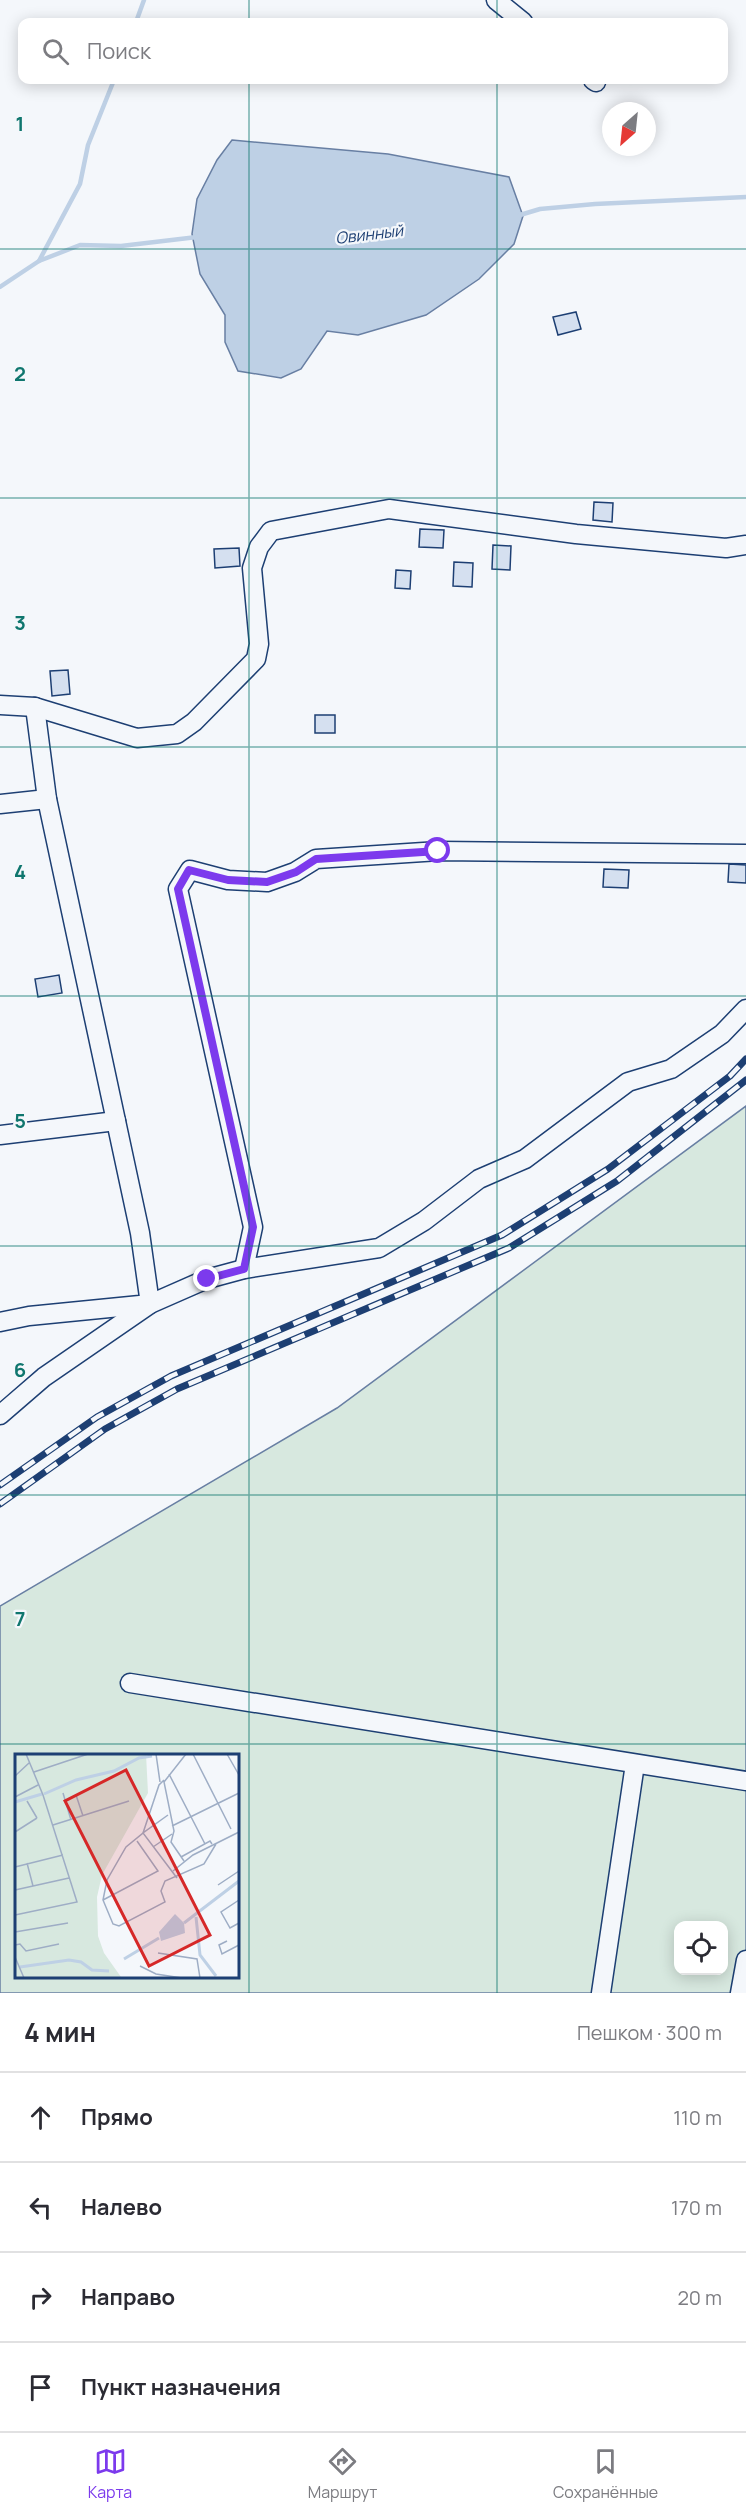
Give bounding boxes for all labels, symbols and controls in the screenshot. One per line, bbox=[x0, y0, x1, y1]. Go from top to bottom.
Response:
search box bbox=[18, 18, 728, 84]
icon: search bbox=[39, 35, 72, 68]
text: Поиск bbox=[87, 36, 151, 66]
north arrow bbox=[602, 102, 656, 156]
text: 1 bbox=[16, 110, 24, 137]
water label: Овинный bbox=[334, 219, 406, 249]
text: 2 bbox=[14, 360, 26, 387]
text: 3 bbox=[14, 609, 26, 636]
route start bbox=[424, 837, 450, 863]
text: 4 bbox=[14, 858, 26, 885]
text: 5 bbox=[14, 1107, 26, 1134]
route end bbox=[193, 1265, 219, 1291]
text: 6 bbox=[14, 1356, 26, 1383]
text: 7 bbox=[15, 1605, 25, 1632]
inset map bbox=[15, 1754, 238, 1978]
map controls bbox=[674, 1921, 728, 1975]
button: locate bbox=[674, 1921, 728, 1975]
text: 4 мин bbox=[24, 2014, 96, 2050]
text: Пешком · 300 m bbox=[577, 2019, 722, 2046]
icon: ahead bbox=[24, 2101, 57, 2134]
text: Прямо bbox=[81, 2102, 153, 2132]
text: 110 m bbox=[673, 2104, 722, 2131]
icon: left bbox=[24, 2191, 57, 2224]
text: Налево bbox=[81, 2192, 162, 2222]
text: 170 m bbox=[671, 2194, 722, 2221]
icon: right bbox=[24, 2281, 57, 2314]
text: Направо bbox=[81, 2282, 175, 2312]
text: 20 m bbox=[677, 2284, 722, 2311]
icon: arrive bbox=[24, 2371, 57, 2404]
text: Пункт назначения bbox=[81, 2372, 281, 2402]
tab: Карта bbox=[88, 2445, 132, 2503]
tab: Маршрут bbox=[308, 2445, 377, 2503]
tab: Сохранённые bbox=[553, 2445, 658, 2503]

